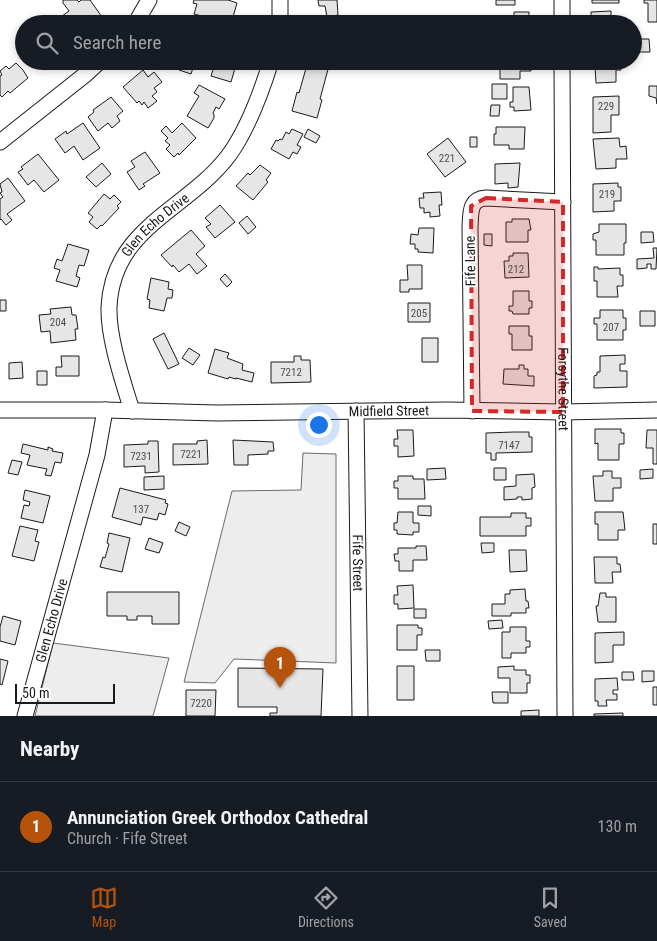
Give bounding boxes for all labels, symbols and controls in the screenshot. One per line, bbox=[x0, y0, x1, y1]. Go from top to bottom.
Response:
search box bbox=[15, 15, 642, 70]
icon: search bbox=[33, 29, 61, 57]
text: Search here bbox=[73, 31, 161, 54]
house number: 229 bbox=[598, 100, 614, 113]
house number: 221 bbox=[439, 152, 455, 165]
house number: 219 bbox=[599, 188, 615, 201]
street label: Glen Echo Drive bbox=[118, 189, 192, 259]
street label: Fife Lane bbox=[462, 235, 478, 286]
house number: 212 bbox=[508, 263, 524, 276]
house number: 205 bbox=[411, 307, 427, 320]
house number: 204 bbox=[50, 316, 67, 329]
house number: 207 bbox=[603, 321, 619, 334]
street label: Forsythe Street bbox=[555, 347, 572, 431]
house number: 7212 bbox=[280, 366, 302, 379]
street label: Midfield Street bbox=[349, 402, 429, 419]
your location bbox=[306, 412, 332, 438]
house number: 7147 bbox=[498, 439, 520, 452]
house number: 7221 bbox=[180, 448, 202, 461]
house number: 7231 bbox=[130, 450, 152, 463]
house number: 137 bbox=[133, 503, 149, 516]
street label: Fife Street bbox=[350, 534, 366, 592]
street label: Glen Echo Drive bbox=[32, 576, 71, 664]
pin: 1 bbox=[264, 647, 296, 688]
scale bar bbox=[15, 681, 115, 704]
text: 50 m bbox=[22, 685, 50, 701]
house number: 7220 bbox=[190, 697, 212, 710]
text: Nearby bbox=[20, 737, 79, 761]
text: Annunciation Greek Orthodox Cathedral bbox=[67, 806, 368, 829]
text: 1 bbox=[32, 817, 40, 836]
text: 130 m bbox=[598, 817, 637, 836]
text: Church · Fife Street bbox=[67, 829, 188, 848]
tab: Map bbox=[90, 884, 118, 930]
tab: Directions bbox=[298, 884, 354, 930]
tab: Saved bbox=[534, 884, 567, 930]

